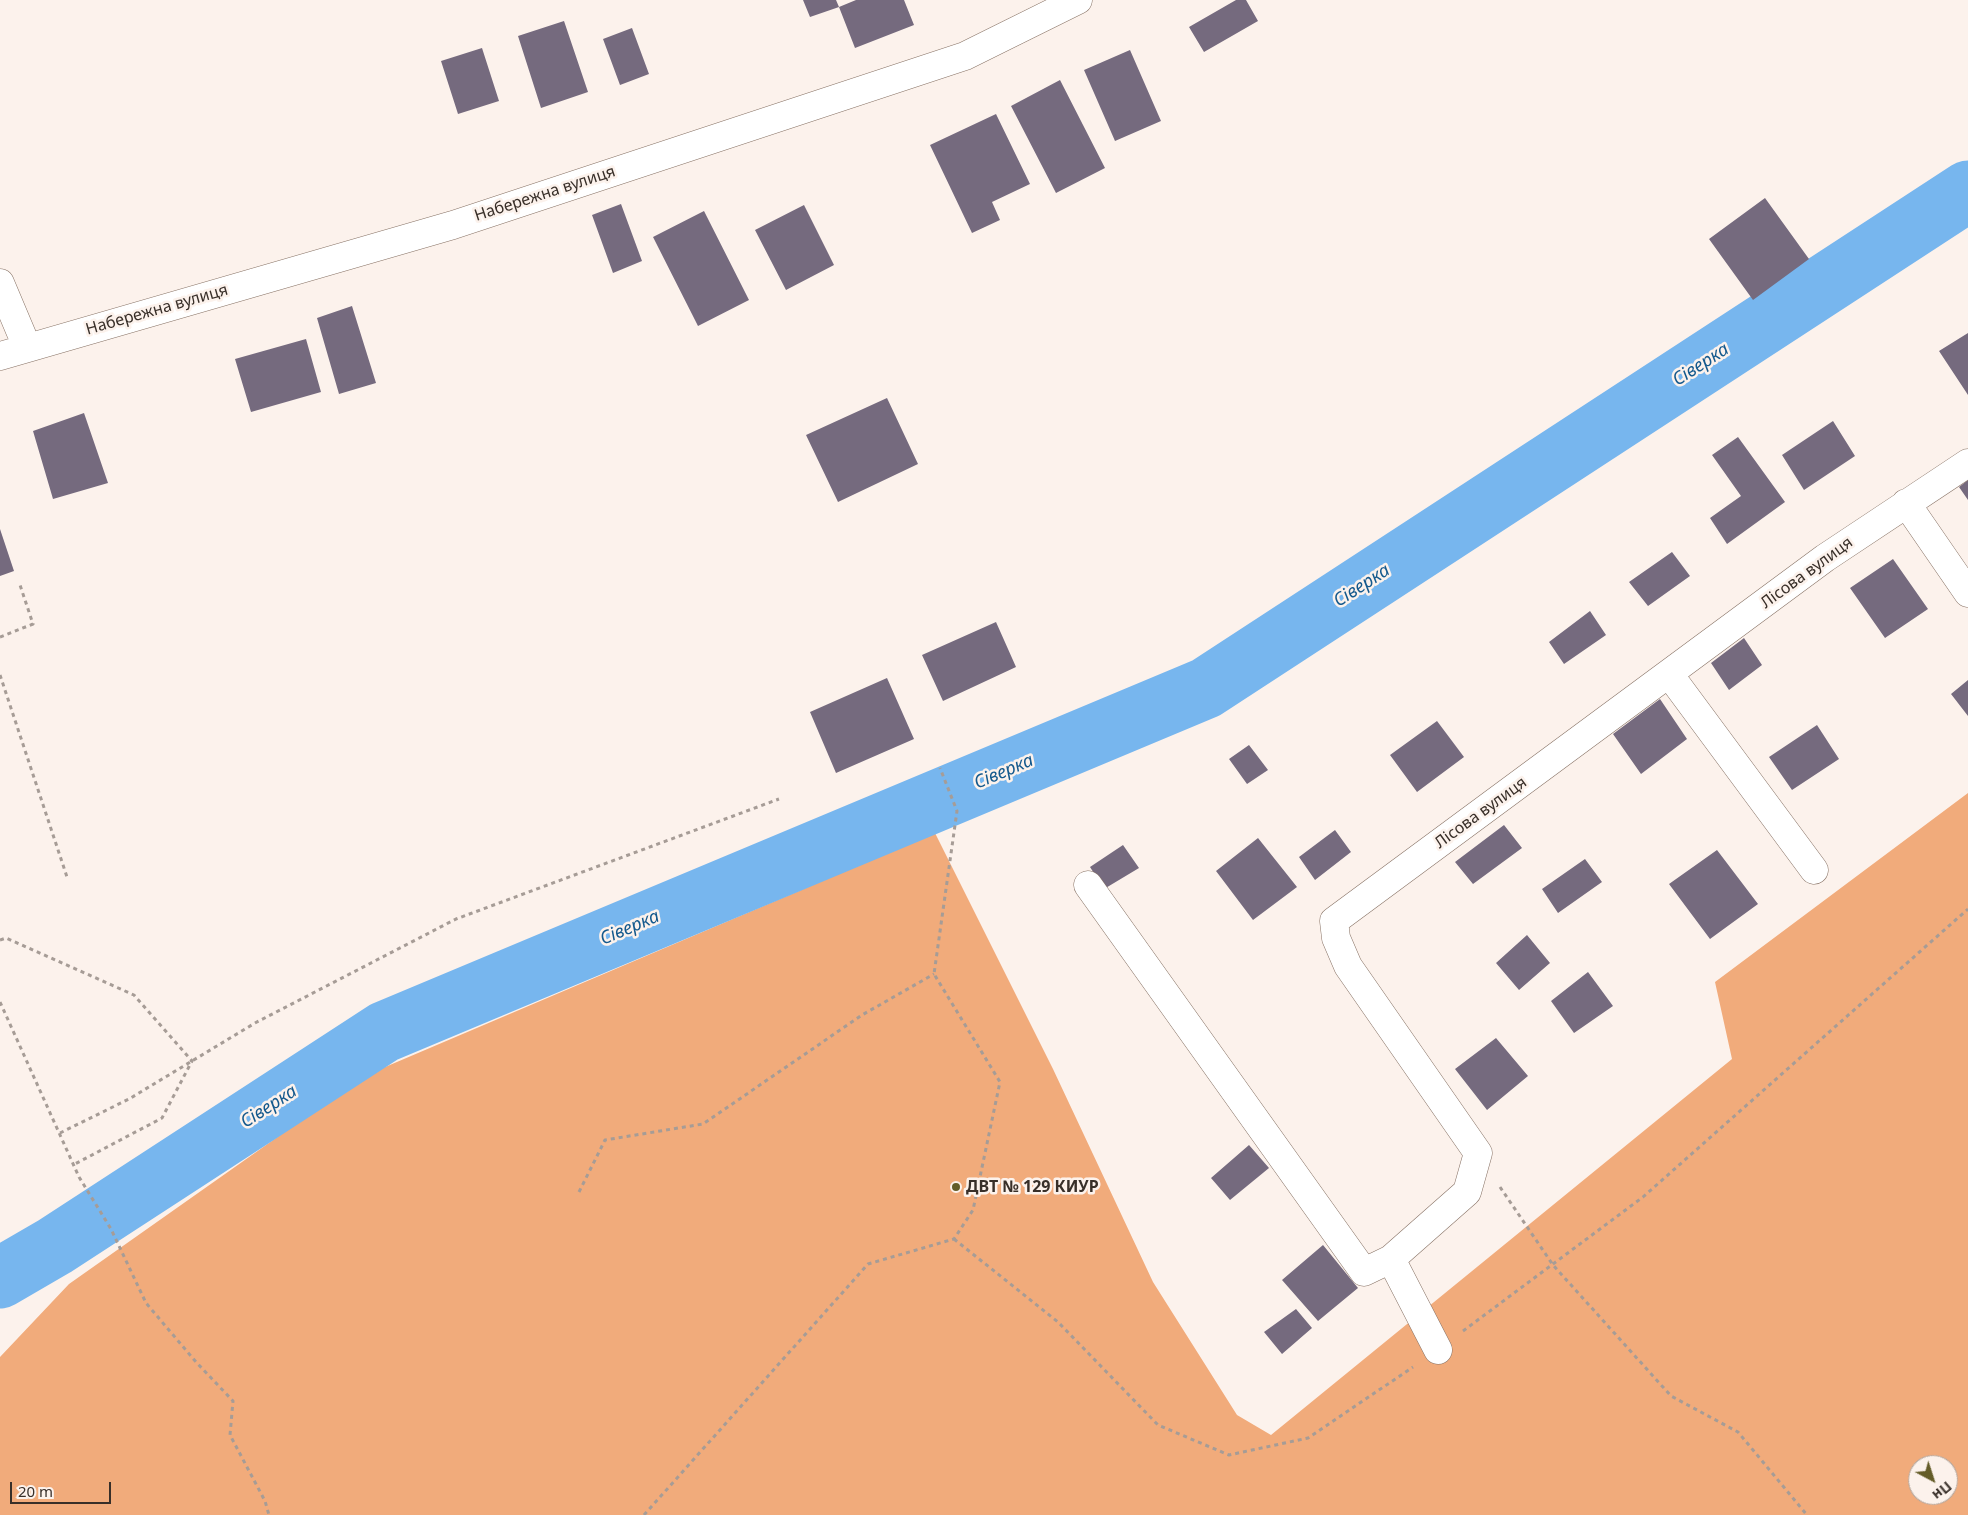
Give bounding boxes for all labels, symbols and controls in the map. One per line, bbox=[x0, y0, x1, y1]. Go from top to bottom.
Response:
street label: Набережна вулиця bbox=[472, 162, 618, 226]
street label: Набережна вулиця bbox=[84, 281, 230, 339]
water label: Сіверка bbox=[1669, 339, 1733, 391]
street label: Лісова вулиця bbox=[1757, 533, 1857, 613]
water label: Сіверка bbox=[1330, 560, 1394, 612]
water label: Сіверка bbox=[971, 750, 1037, 794]
street label: Лісова вулиця bbox=[1431, 773, 1531, 853]
water label: Сіверка bbox=[597, 906, 663, 950]
water label: Сіверка bbox=[237, 1081, 301, 1133]
place label: ДВТ № 129 КИУР bbox=[966, 1177, 1099, 1197]
marker: ДВТ № 129 КИУР bbox=[950, 1181, 962, 1193]
north arrow bbox=[1908, 1455, 1958, 1505]
scale bar bbox=[12, 1472, 114, 1504]
text: Пн bbox=[1929, 1477, 1956, 1505]
text: 20 m bbox=[18, 1481, 53, 1501]

